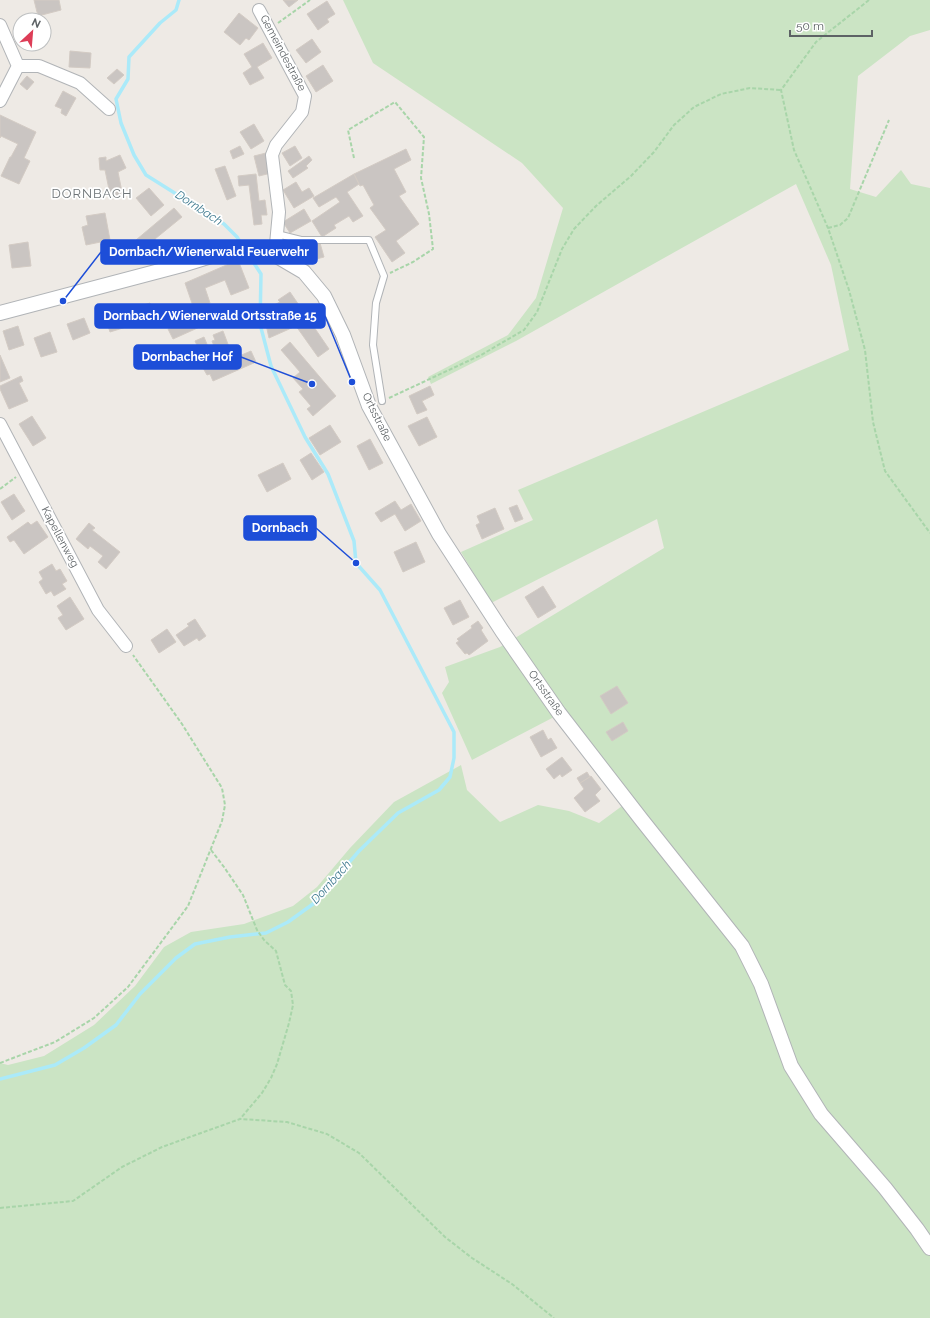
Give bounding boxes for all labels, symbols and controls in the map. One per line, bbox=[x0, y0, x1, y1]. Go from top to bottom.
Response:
north arrow bbox=[12, 12, 52, 52]
scale bar bbox=[790, 12, 872, 38]
street label: Gemeindestraße bbox=[257, 13, 309, 94]
text: N bbox=[30, 16, 43, 31]
text: 50 m bbox=[796, 19, 824, 33]
district label: DORNBACH bbox=[51, 186, 133, 201]
water label: Dornbach bbox=[173, 188, 225, 229]
callout: Dornbach/Wienerwald Feuerwehr bbox=[101, 240, 317, 264]
text: Dornbach/Wienerwald Feuerwehr bbox=[109, 245, 309, 259]
callout: Dornbach/Wienerwald Ortsstraße 15 bbox=[95, 304, 325, 328]
text: Dornbach/Wienerwald Ortsstraße 15 bbox=[103, 309, 317, 323]
callout: Dornbacher Hof bbox=[134, 345, 241, 369]
text: Dornbacher Hof bbox=[141, 350, 233, 364]
street label: Ortsstraße bbox=[360, 391, 395, 444]
street label: Kapellenweg bbox=[39, 504, 81, 570]
callout: Dornbach bbox=[244, 516, 316, 540]
text: Dornbach bbox=[252, 521, 308, 535]
street label: Ortsstraße bbox=[526, 668, 567, 719]
water label: Dornbach bbox=[308, 857, 354, 906]

